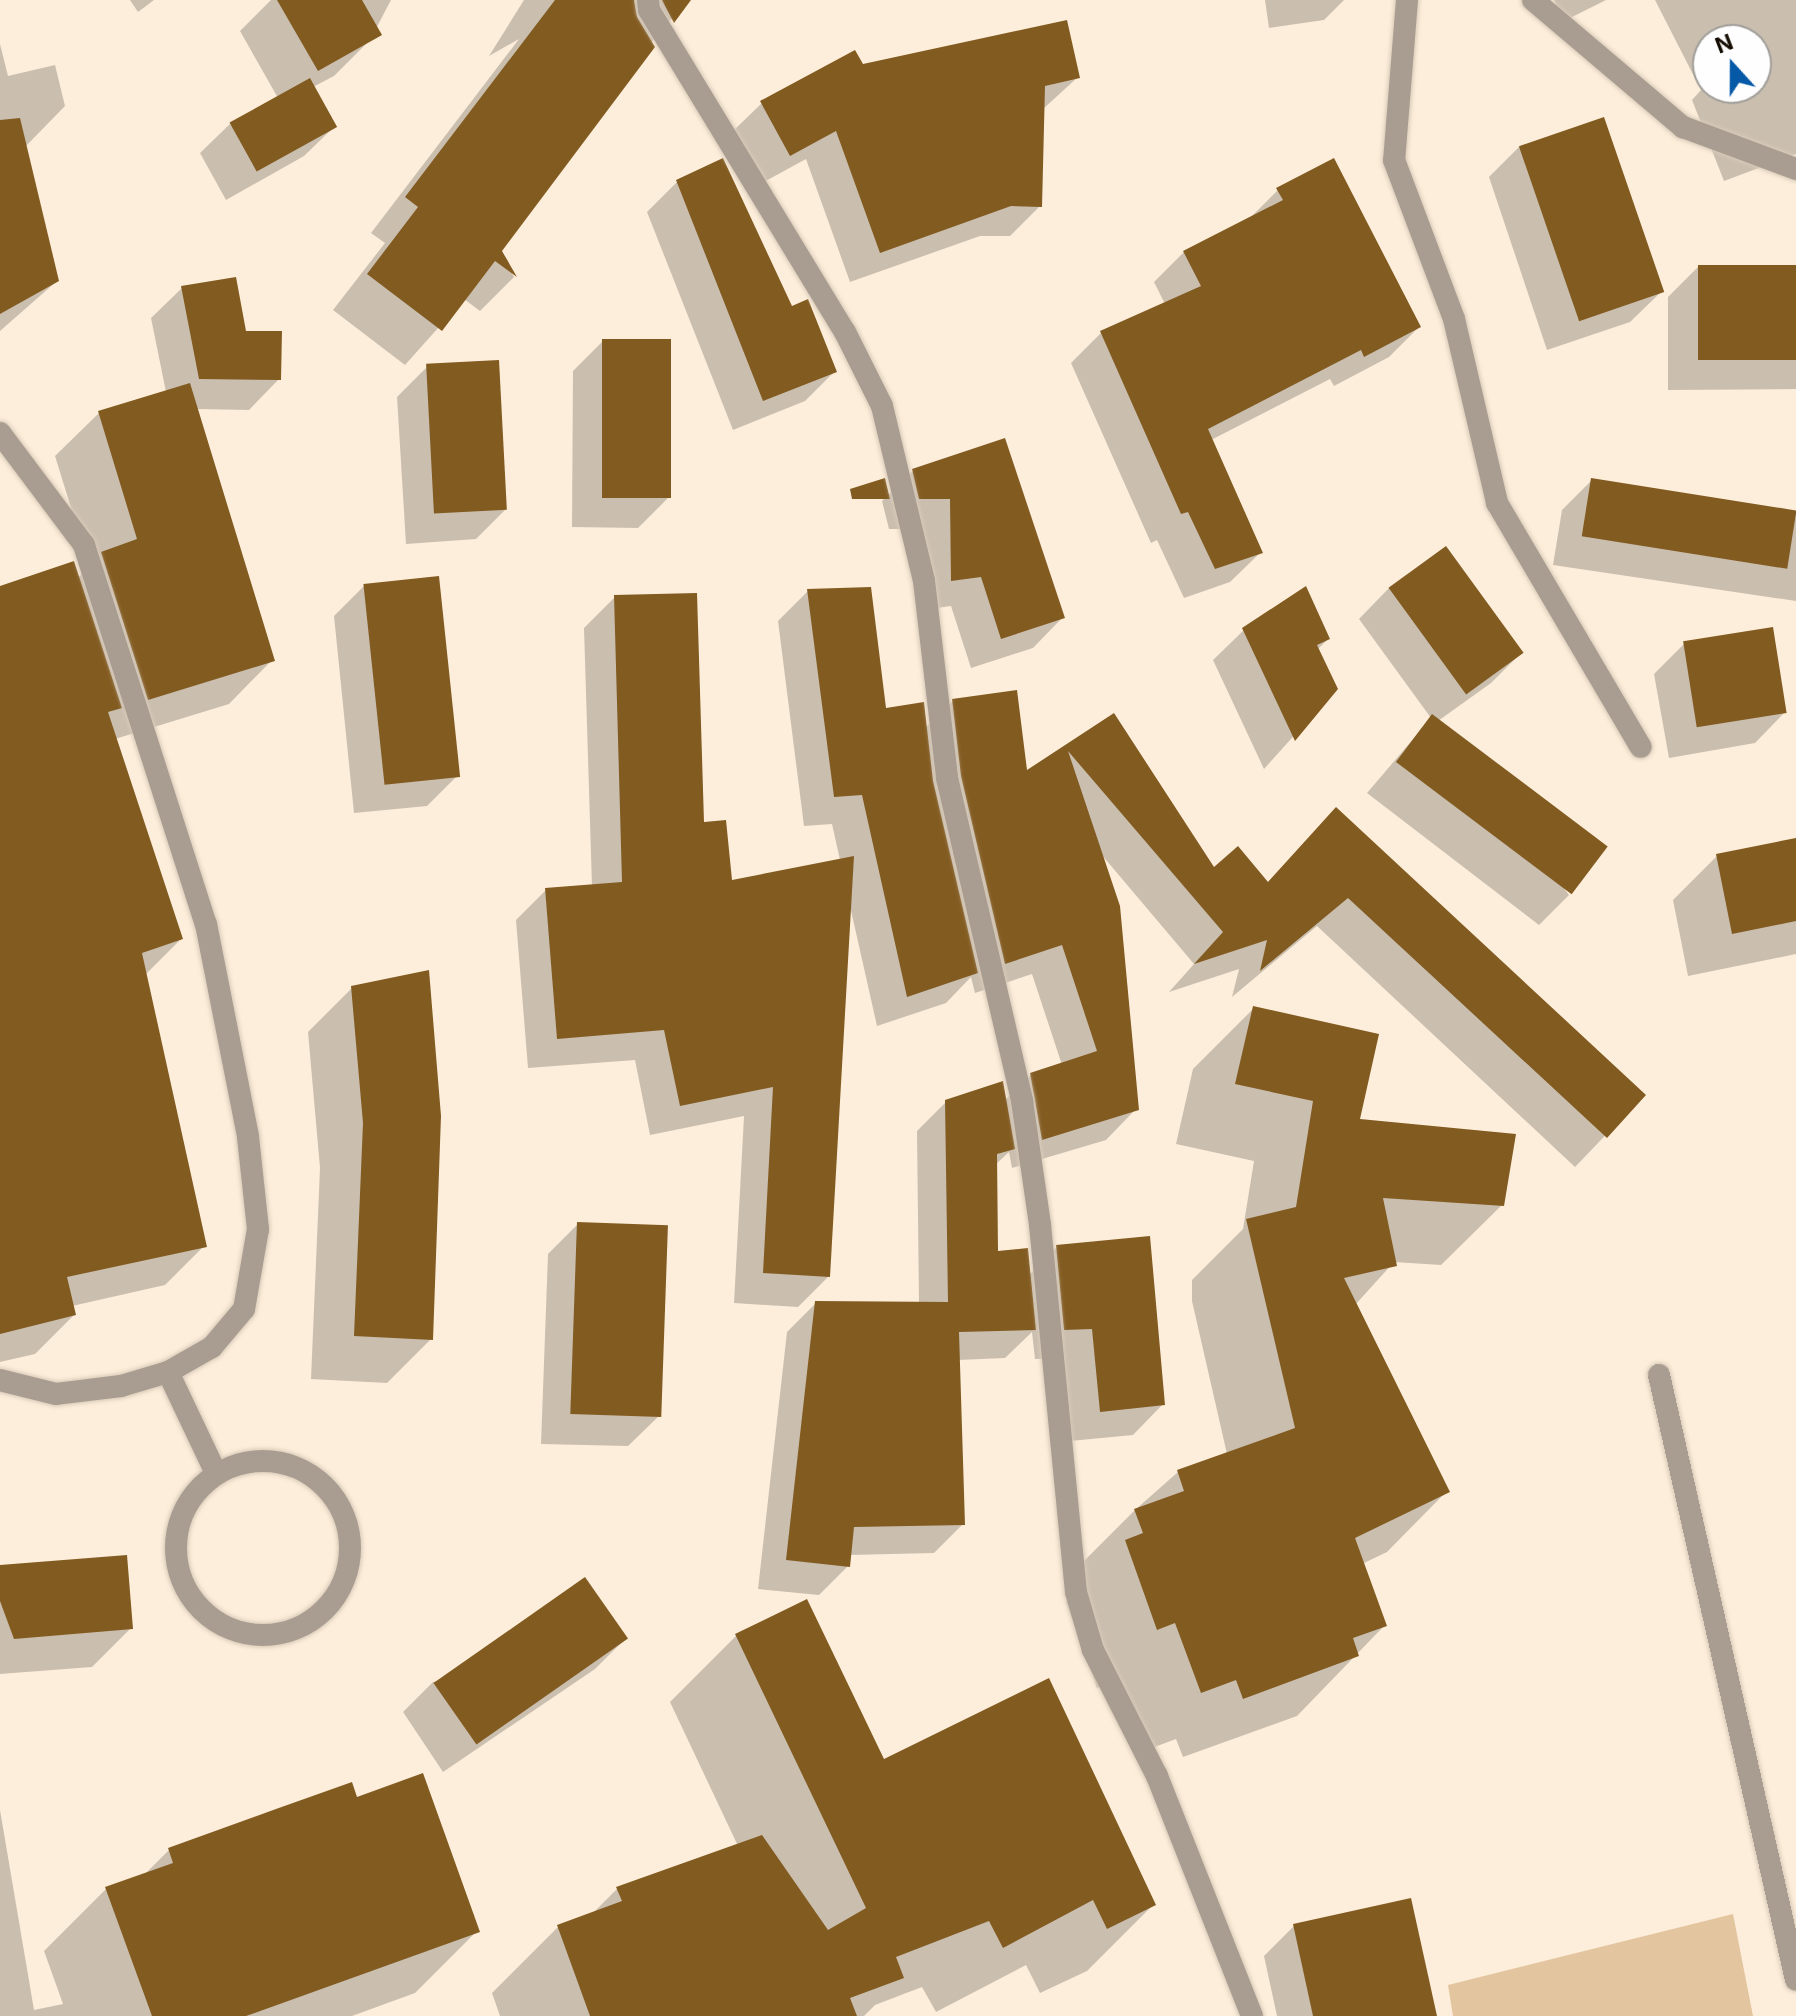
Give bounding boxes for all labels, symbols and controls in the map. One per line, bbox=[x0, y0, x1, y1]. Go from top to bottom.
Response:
north arrow bbox=[1692, 24, 1772, 104]
text: N bbox=[1712, 28, 1737, 59]

